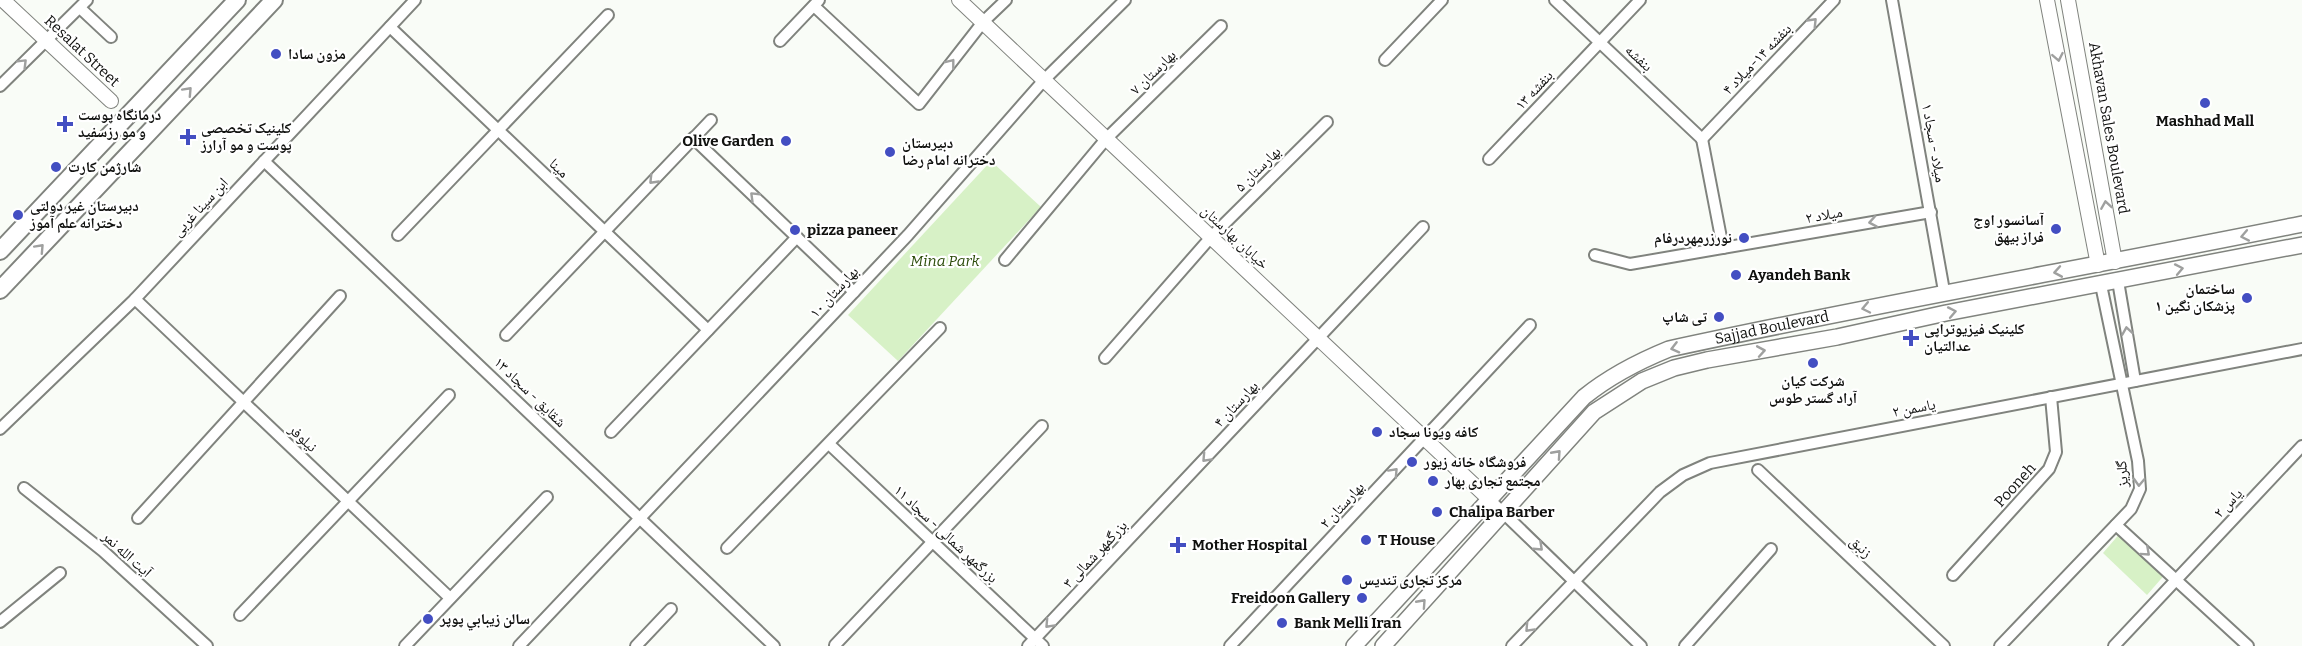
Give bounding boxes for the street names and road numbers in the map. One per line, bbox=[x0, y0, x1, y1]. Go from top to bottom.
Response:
street label: Resalat Street bbox=[41, 12, 124, 91]
street label: بنفشه ۱۴-میلاد ۴ bbox=[1719, 20, 1795, 98]
street label: بنفشه bbox=[1622, 41, 1656, 75]
street label: Akhavan Sales Boulevard bbox=[2085, 41, 2133, 216]
street label: بهارستان ۷ bbox=[1126, 46, 1180, 99]
street label: بنفشه ۱۳ bbox=[1511, 66, 1557, 114]
street label: میلاد - سجاد ۱ bbox=[1918, 102, 1950, 184]
street label: بهارستان ۵ bbox=[1231, 142, 1285, 196]
street label: مینا bbox=[545, 154, 573, 182]
street label: ابن سینا غربی bbox=[168, 174, 233, 241]
street label: خیابان بهارستان bbox=[1197, 201, 1273, 274]
street label: میلاد ۲ bbox=[1804, 203, 1844, 227]
street label: بهارستان ۱۰ bbox=[806, 263, 863, 322]
street label: Sajjad Boulevard bbox=[1713, 307, 1831, 348]
street label: شقایق - سجاد ۱۳ bbox=[489, 353, 570, 432]
street label: بهارستان ۴ bbox=[1210, 377, 1263, 432]
street label: یاسمن ۲ bbox=[1891, 395, 1938, 422]
street label: نیلوفر bbox=[284, 420, 321, 456]
street label: Pooneh bbox=[1991, 459, 2040, 511]
street label: گلریز bbox=[2112, 460, 2132, 489]
street label: بهارستان ۲ bbox=[1316, 478, 1369, 533]
street label: بزرگمهر شمالی - سجاد ۱۱ bbox=[890, 481, 1002, 588]
street label: یاس ۲ bbox=[2210, 484, 2247, 522]
street label: بزرگمهر شمالی ۳ bbox=[1059, 516, 1132, 592]
street label: آیت الله نمر bbox=[98, 526, 156, 582]
street label: زنبق bbox=[1845, 532, 1876, 563]

